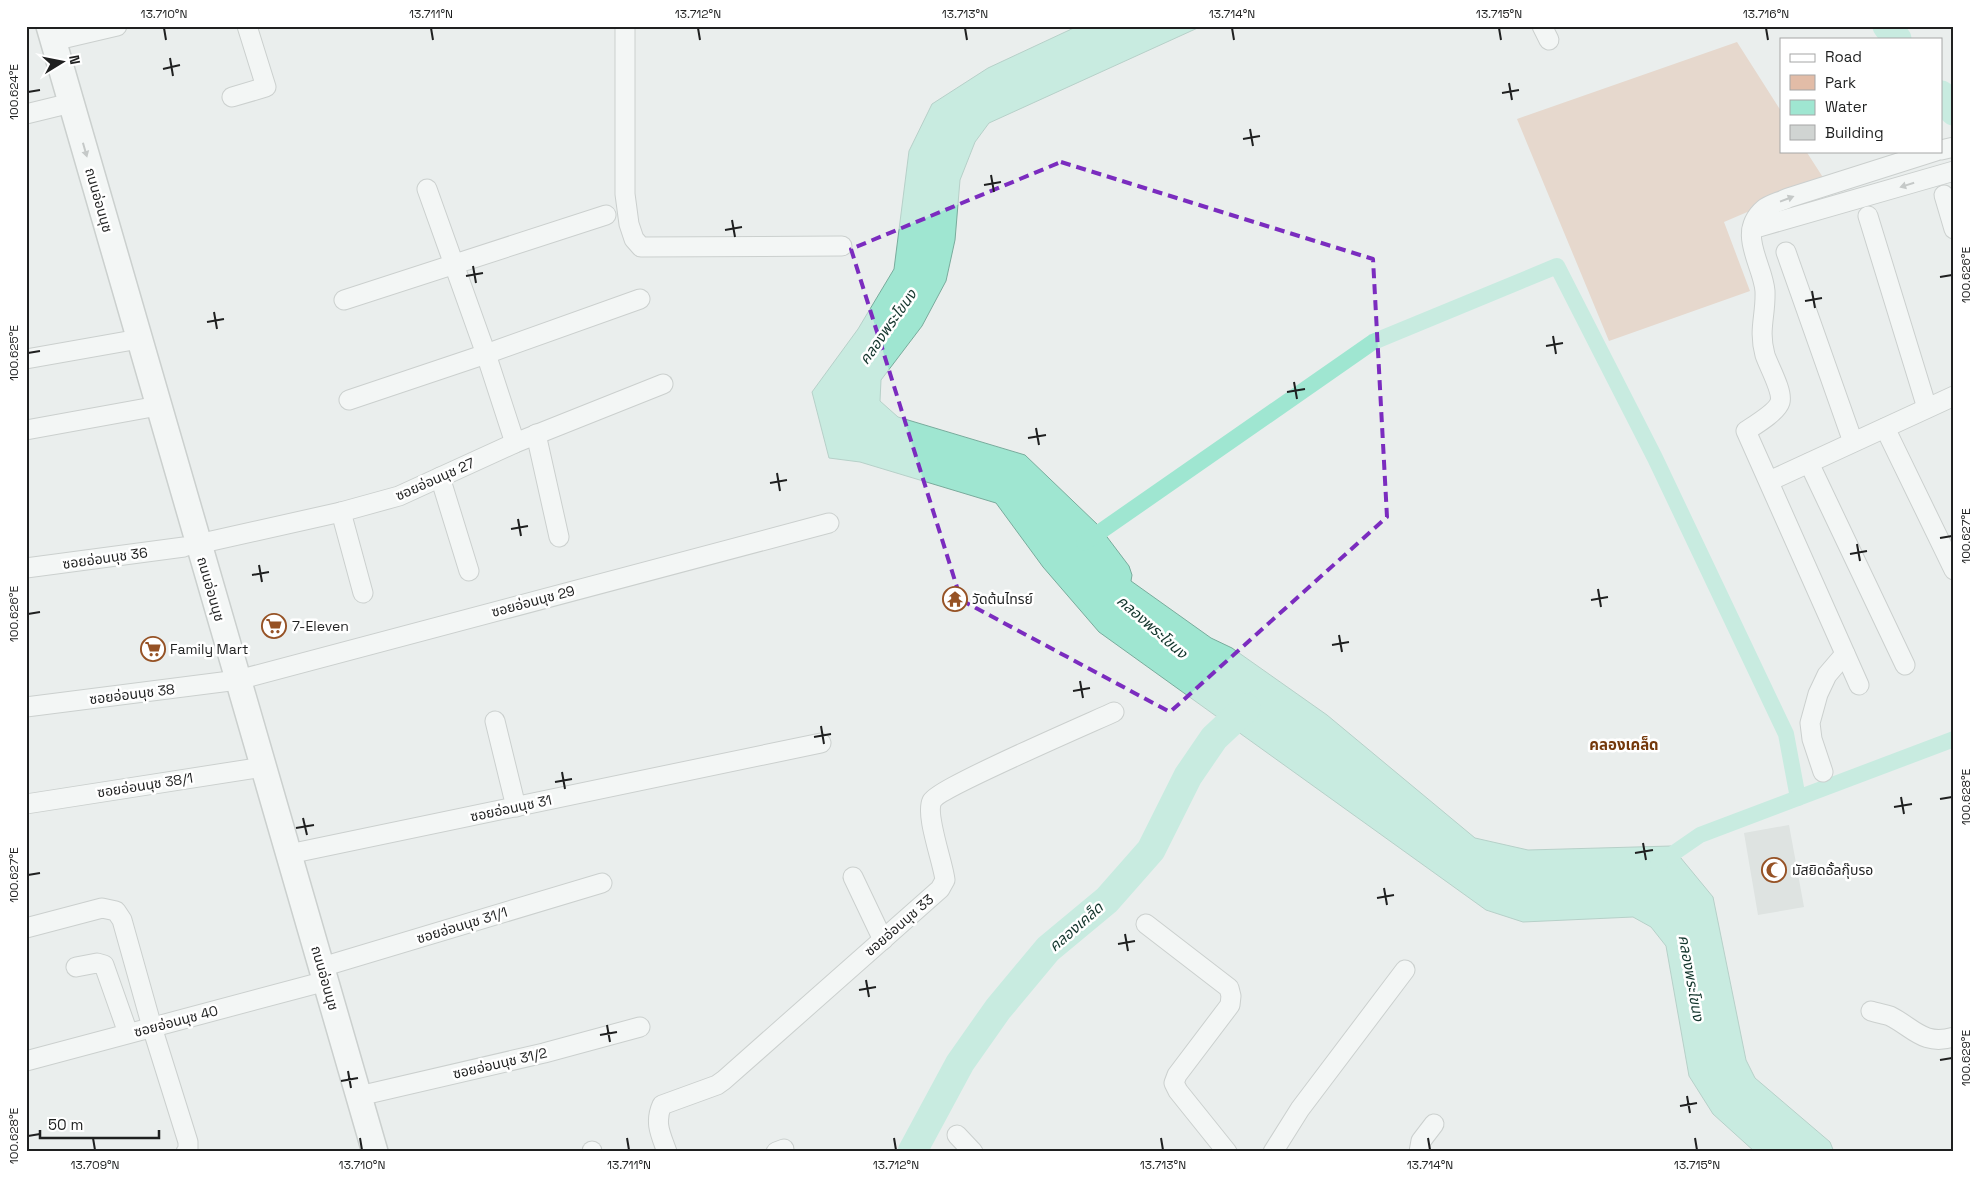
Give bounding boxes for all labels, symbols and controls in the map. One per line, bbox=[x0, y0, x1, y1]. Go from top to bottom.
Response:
text: 13.710°N bbox=[141, 6, 187, 22]
text: 13.711°N bbox=[409, 6, 453, 22]
text: 13.712°N bbox=[675, 6, 721, 22]
text: 13.713°N bbox=[942, 6, 988, 22]
text: 13.714°N bbox=[1209, 6, 1255, 22]
text: 13.715°N bbox=[1476, 6, 1522, 22]
text: 13.716°N bbox=[1743, 6, 1789, 22]
north arrow bbox=[38, 38, 88, 88]
legend bbox=[1780, 38, 1942, 152]
text: Road bbox=[1825, 47, 1862, 66]
text: N bbox=[65, 54, 84, 66]
text: 100.624°E bbox=[6, 64, 22, 120]
text: Park bbox=[1825, 73, 1856, 92]
text: Water bbox=[1825, 97, 1868, 116]
text: Building bbox=[1825, 123, 1884, 142]
one-way arrow bbox=[81, 142, 89, 157]
street label: ถนนอ่อนนุช bbox=[81, 166, 117, 234]
one-way arrow bbox=[1899, 181, 1914, 189]
one-way arrow bbox=[1779, 195, 1794, 202]
text: 100.626°E bbox=[1958, 247, 1974, 303]
water label: คลองพระโขนง bbox=[855, 285, 921, 368]
text: 100.625°E bbox=[6, 325, 22, 381]
street label: ซอยอ่อนนุช 27 bbox=[393, 453, 478, 504]
text: 100.627°E bbox=[1958, 508, 1974, 564]
street label: ซอยอ่อนนุช 36 bbox=[61, 543, 149, 573]
street label: ถนนอ่อนนุช bbox=[193, 555, 229, 623]
street label: ซอยอ่อนนุช 29 bbox=[489, 581, 577, 621]
text: 100.626°E bbox=[6, 586, 22, 642]
temple icon: วัดต้นไทรย์ bbox=[942, 586, 968, 612]
place label: วัดต้นไทรย์ bbox=[972, 590, 1033, 608]
water label: คลองพระโขนง bbox=[1113, 591, 1192, 663]
supermarket icon: 7-Eleven bbox=[261, 613, 287, 639]
place label: 7-Eleven bbox=[292, 617, 349, 635]
supermarket icon: Family Mart bbox=[140, 636, 166, 662]
place label: Family Mart bbox=[170, 640, 248, 658]
street label: ซอยอ่อนนุช 38 bbox=[88, 680, 176, 708]
district label: คลองเคล็ด bbox=[1589, 735, 1659, 754]
street label: ซอยอ่อนนุช 38/1 bbox=[96, 769, 194, 801]
text: 100.628°E bbox=[1958, 769, 1974, 825]
street label: ซอยอ่อนนุช 31 bbox=[469, 791, 553, 825]
text: 100.627°E bbox=[6, 847, 22, 903]
mosque icon: มัสยิดอั้ลกุ๊บรอ bbox=[1761, 857, 1787, 883]
place label: มัสยิดอั้ลกุ๊บรอ bbox=[1792, 861, 1873, 879]
street label: ซอยอ่อนนุช 33 bbox=[861, 890, 937, 960]
water label: คลองเคล็ด bbox=[1045, 897, 1107, 955]
street label: ซอยอ่อนนุช 31/1 bbox=[415, 903, 509, 947]
water label: คลองพระโขนง bbox=[1675, 933, 1709, 1023]
street label: ถนนอ่อนนุช bbox=[307, 944, 343, 1012]
street label: ซอยอ่อนนุช 40 bbox=[132, 1001, 220, 1041]
text: 100.629°E bbox=[1958, 1030, 1974, 1086]
street label: ซอยอ่อนนุช 31/2 bbox=[451, 1043, 549, 1083]
text: 100.628°E bbox=[6, 1108, 22, 1164]
scale bar bbox=[40, 1108, 159, 1140]
text: 50 m bbox=[48, 1115, 83, 1134]
text: 13.709°N bbox=[70, 1157, 120, 1173]
text: 13.710°N bbox=[339, 1157, 385, 1173]
text: 13.711°N bbox=[607, 1157, 651, 1173]
text: 13.712°N bbox=[873, 1157, 919, 1173]
text: 13.713°N bbox=[1140, 1157, 1186, 1173]
text: 13.714°N bbox=[1407, 1157, 1453, 1173]
text: 13.715°N bbox=[1674, 1157, 1720, 1173]

